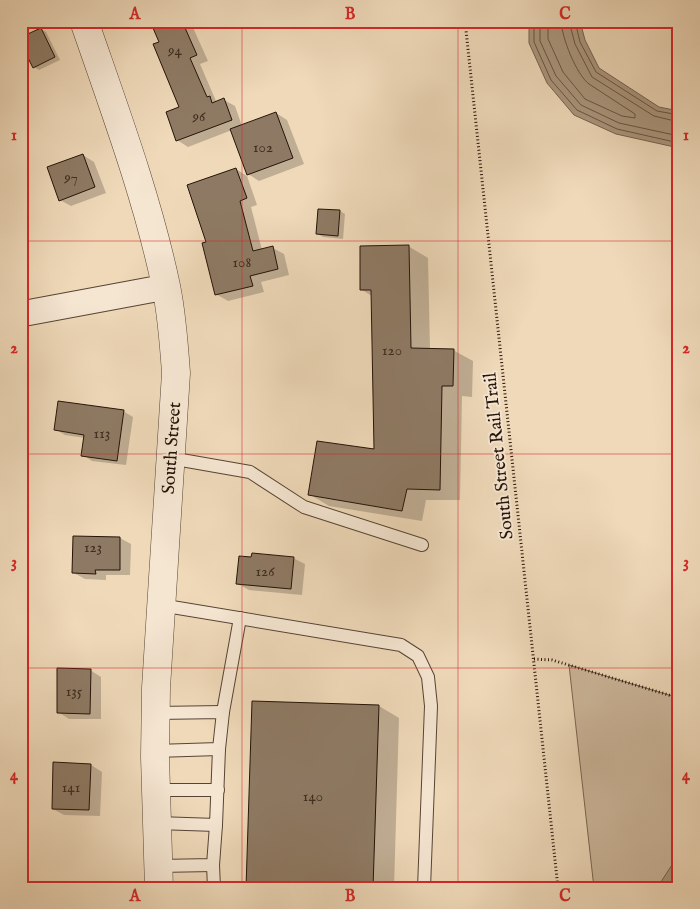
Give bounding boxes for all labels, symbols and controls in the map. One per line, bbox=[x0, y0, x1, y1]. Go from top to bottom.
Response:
text: A bbox=[129, 5, 142, 25]
text: B bbox=[345, 5, 356, 25]
text: C bbox=[559, 5, 571, 25]
house number: 94 bbox=[167, 41, 183, 60]
house number: 96 bbox=[192, 107, 206, 126]
text: 1 bbox=[11, 126, 17, 146]
text: 1 bbox=[683, 126, 689, 146]
house number: 102 bbox=[253, 138, 273, 157]
house number: 97 bbox=[63, 168, 78, 187]
house number: 108 bbox=[233, 253, 252, 272]
text: 2 bbox=[10, 339, 18, 359]
text: 2 bbox=[682, 339, 690, 359]
house number: 120 bbox=[382, 341, 402, 360]
street label: South Street Rail Trail bbox=[479, 371, 520, 540]
street label: South Street bbox=[158, 401, 187, 495]
house number: 113 bbox=[94, 424, 110, 443]
house number: 123 bbox=[84, 538, 102, 557]
text: 3 bbox=[11, 553, 17, 573]
text: 3 bbox=[683, 553, 689, 573]
house number: 126 bbox=[256, 562, 275, 581]
house number: 135 bbox=[66, 682, 83, 701]
text: 4 bbox=[10, 766, 19, 786]
text: 4 bbox=[682, 766, 691, 786]
house number: 141 bbox=[62, 778, 80, 797]
house number: 140 bbox=[303, 787, 323, 806]
text: A bbox=[129, 887, 142, 907]
text: B bbox=[345, 887, 356, 907]
text: C bbox=[559, 887, 571, 907]

